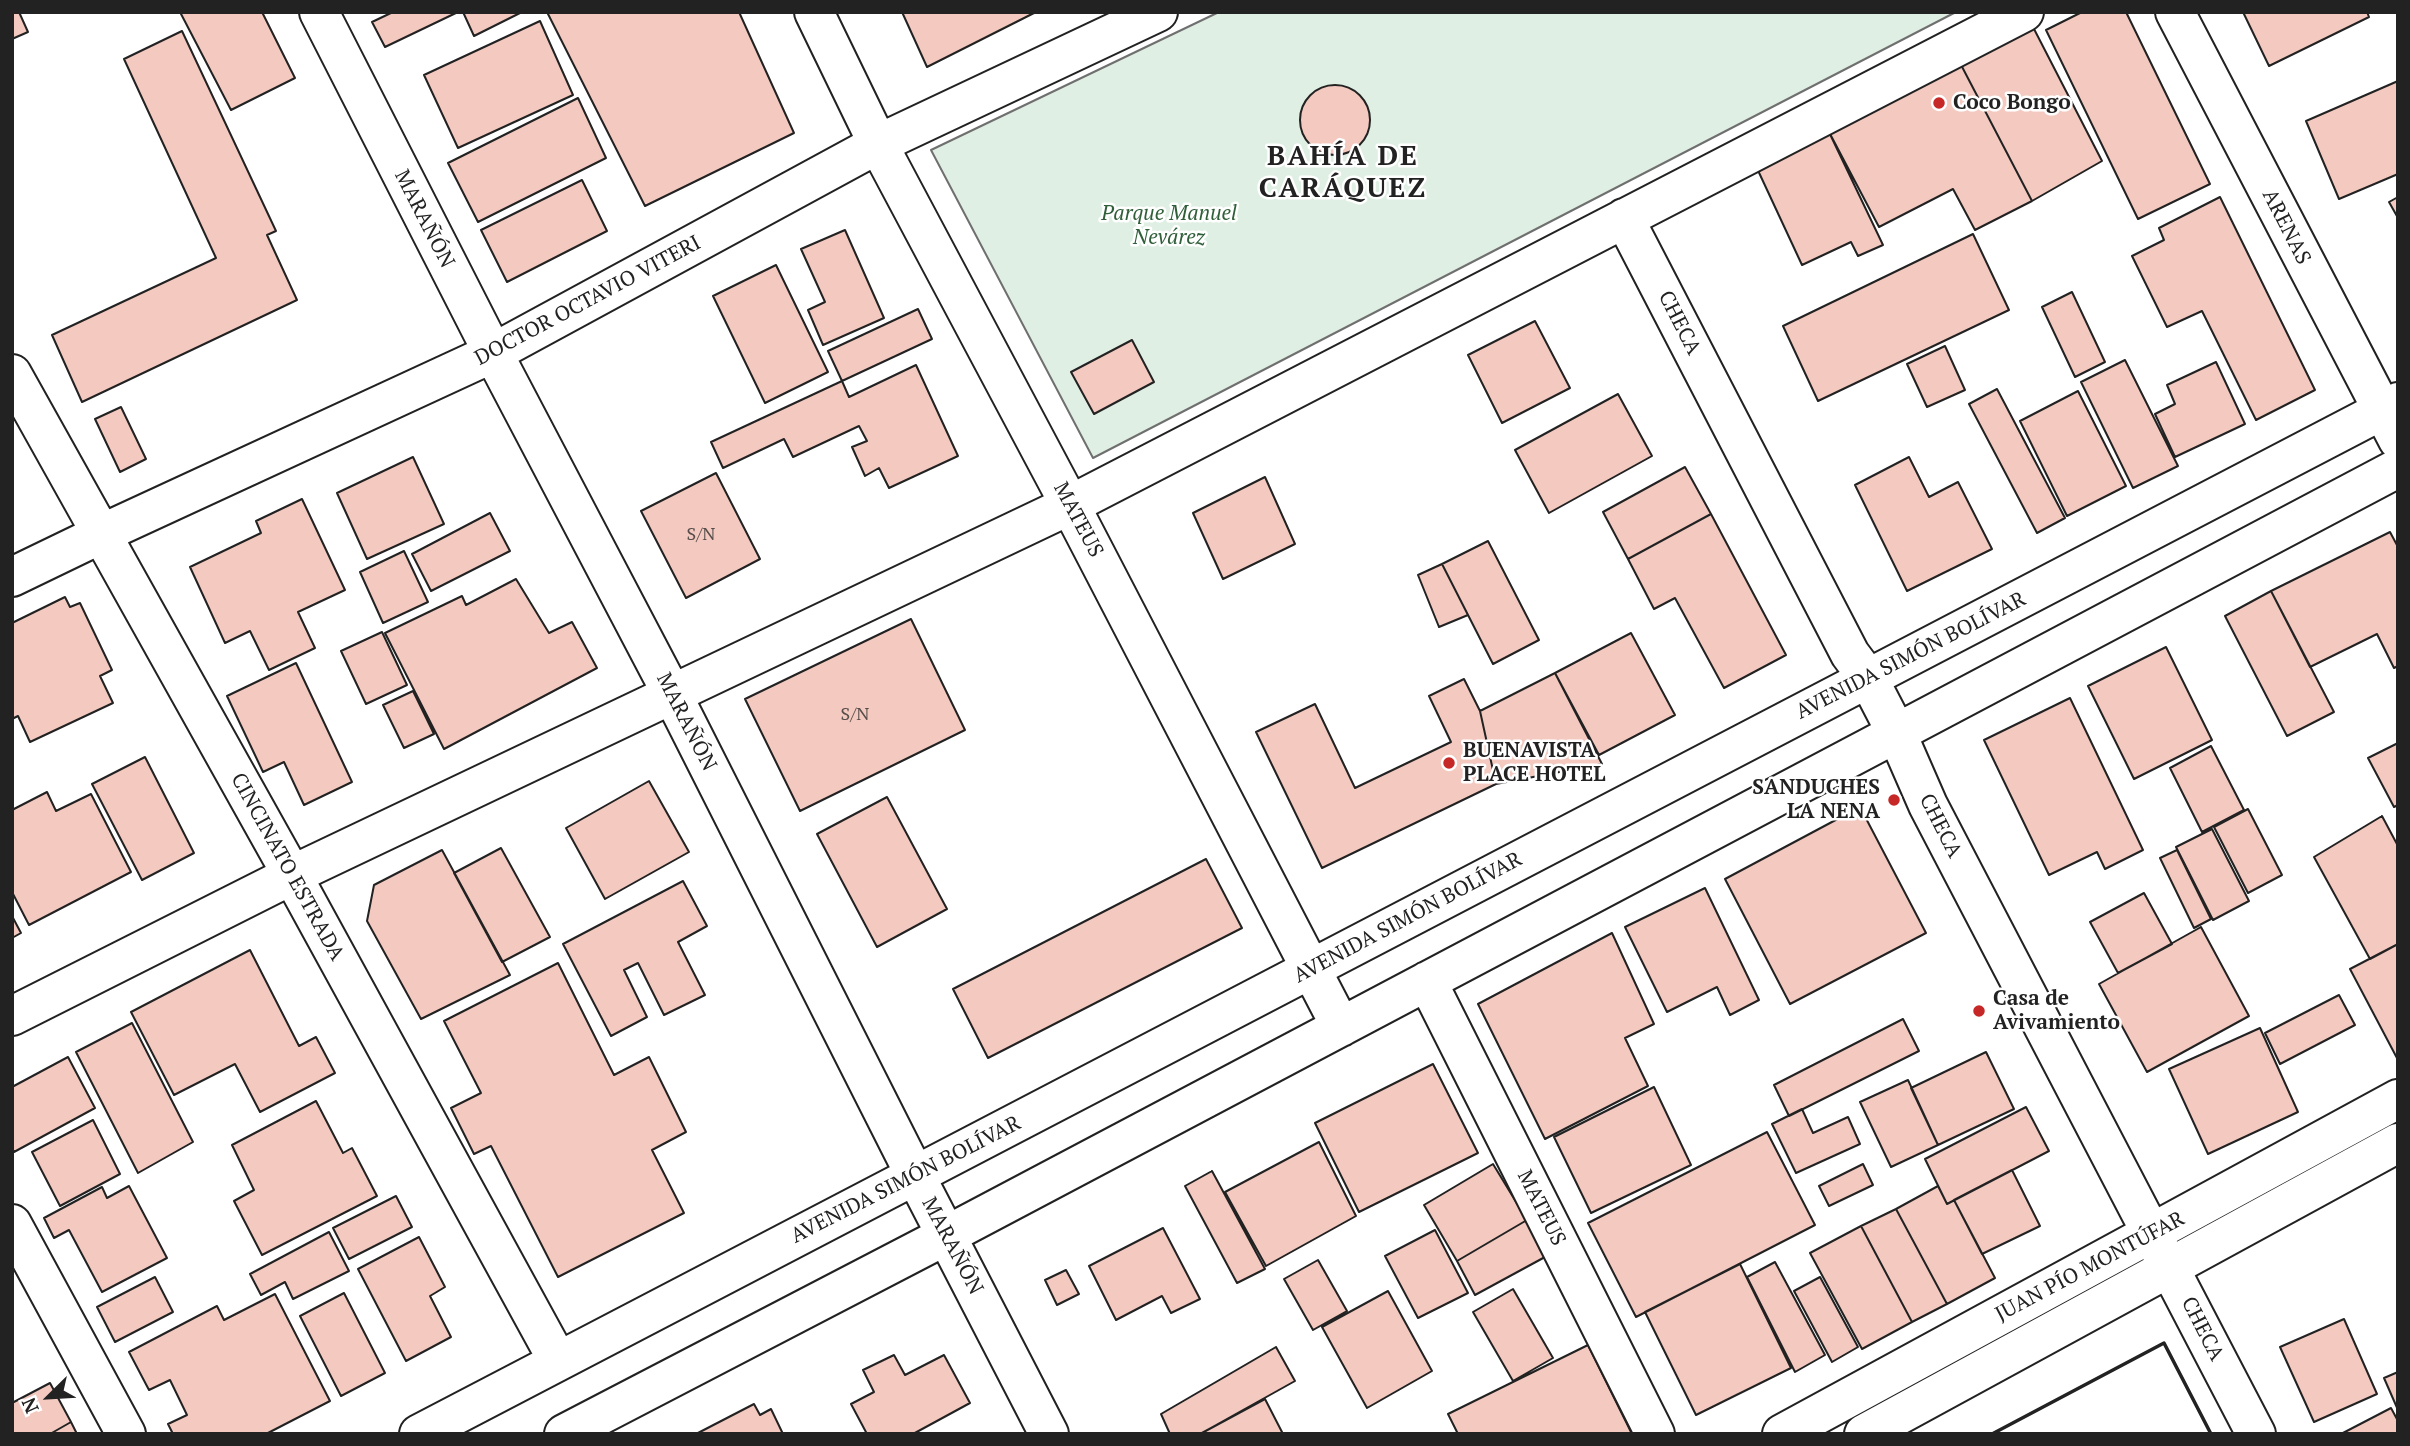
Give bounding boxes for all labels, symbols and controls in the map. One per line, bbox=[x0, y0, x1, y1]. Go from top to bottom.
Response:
place label: Coco Bongo bbox=[1953, 90, 2071, 116]
marker: Coco Bongo bbox=[1931, 95, 1947, 111]
district label: BAHÍA DE CARÁQUEZ bbox=[1260, 140, 1426, 206]
street label: MARAÑÓN bbox=[389, 166, 459, 272]
street label: ARENAS bbox=[2256, 185, 2316, 269]
park label: Parque Manuel Nevárez bbox=[1101, 201, 1237, 251]
street label: DOCTOR OCTAVIO VITERI bbox=[471, 231, 705, 371]
street label: CHECA bbox=[1652, 287, 1706, 359]
street label: MATEUS bbox=[1048, 478, 1108, 562]
house number: S/N bbox=[686, 524, 716, 546]
street label: AVENIDA SIMÓN BOLÍVAR bbox=[1792, 587, 2030, 725]
street label: MARAÑÓN bbox=[651, 669, 721, 775]
house number: S/N bbox=[840, 704, 870, 726]
place label: BUENAVISTA PLACE HOTEL bbox=[1463, 738, 1605, 788]
marker: BUENAVISTA PLACE HOTEL bbox=[1441, 755, 1457, 771]
street label: CINCINATO ESTRADA bbox=[225, 769, 349, 965]
place label: SANDUCHES LA NENA bbox=[1752, 775, 1880, 825]
street label: CHECA bbox=[1913, 790, 1967, 862]
marker: SANDUCHES LA NENA bbox=[1886, 792, 1902, 808]
street label: AVENIDA SIMÓN BOLÍVAR bbox=[1290, 847, 1526, 989]
place label: Casa de Avivamiento bbox=[1993, 986, 2120, 1036]
marker: Casa de Avivamiento bbox=[1971, 1003, 1987, 1019]
street label: AVENIDA SIMÓN BOLÍVAR bbox=[787, 1111, 1025, 1249]
street label: MATEUS bbox=[1511, 1166, 1571, 1250]
street label: MARAÑÓN bbox=[916, 1193, 988, 1299]
street label: JUAN PÍO MONTÚFAR bbox=[1991, 1206, 2189, 1328]
street label: CHECA bbox=[2175, 1293, 2229, 1365]
north arrow bbox=[14, 1362, 84, 1432]
text: N bbox=[15, 1394, 44, 1417]

